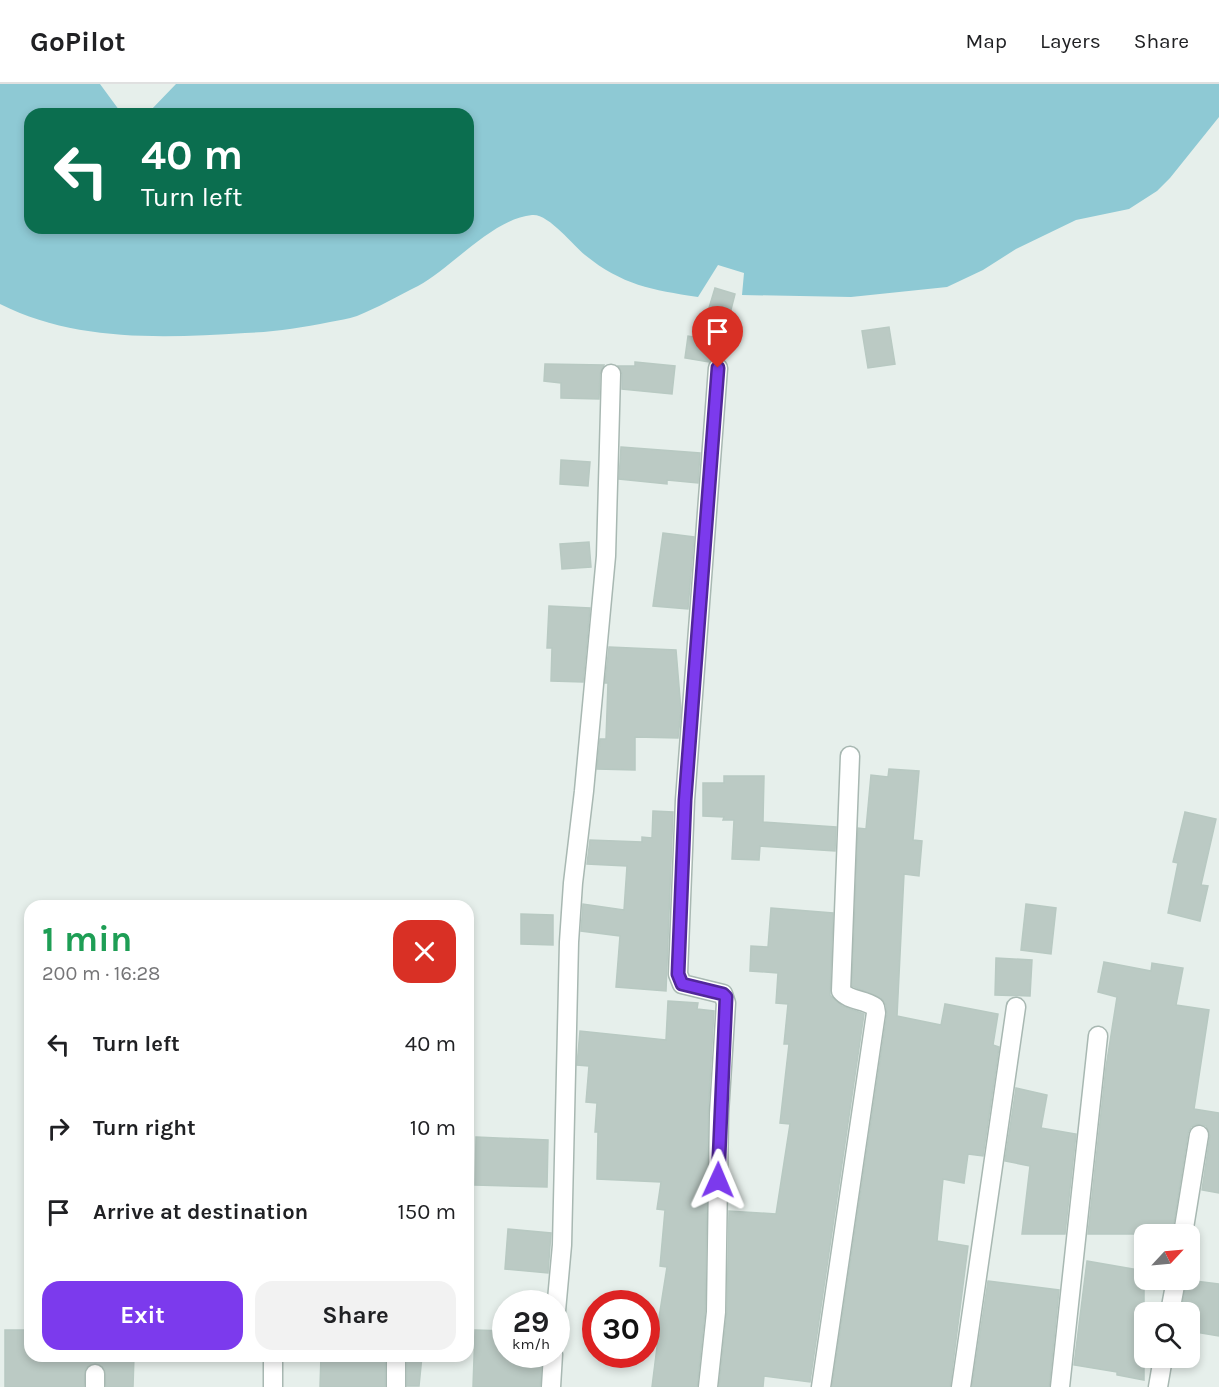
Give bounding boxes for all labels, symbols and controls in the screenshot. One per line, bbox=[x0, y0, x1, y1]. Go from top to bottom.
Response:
text: GoPilot bbox=[30, 25, 126, 58]
text: Map bbox=[965, 29, 1007, 53]
text: Layers bbox=[1040, 29, 1101, 53]
text: Share bbox=[1134, 29, 1189, 53]
text: 40 m bbox=[141, 130, 243, 180]
icon: left bbox=[42, 132, 120, 210]
text: Turn left bbox=[141, 181, 242, 213]
pin bbox=[692, 306, 743, 368]
icon: arrive bbox=[701, 315, 734, 348]
text: 1 min bbox=[42, 918, 132, 960]
button: close bbox=[393, 920, 456, 983]
text: 200 m · 16:28 bbox=[42, 962, 160, 985]
icon: left bbox=[42, 1028, 75, 1061]
text: Turn left bbox=[93, 1031, 180, 1057]
text: 40 m bbox=[405, 1031, 456, 1057]
icon: right bbox=[42, 1112, 75, 1145]
text: Turn right bbox=[93, 1115, 196, 1141]
text: 10 m bbox=[410, 1115, 456, 1141]
position arrow bbox=[686, 1148, 750, 1212]
icon: arrive bbox=[42, 1196, 75, 1229]
text: Arrive at destination bbox=[93, 1199, 308, 1225]
text: 150 m bbox=[397, 1199, 456, 1225]
north arrow bbox=[1134, 1224, 1200, 1290]
map controls bbox=[1134, 1224, 1200, 1368]
button: Exit bbox=[42, 1281, 243, 1350]
button: Share bbox=[255, 1281, 456, 1350]
speed limit sign: 30 bbox=[582, 1290, 660, 1368]
button: search bbox=[1134, 1302, 1200, 1368]
text: 29 bbox=[513, 1304, 549, 1340]
text: km/h bbox=[512, 1335, 550, 1353]

